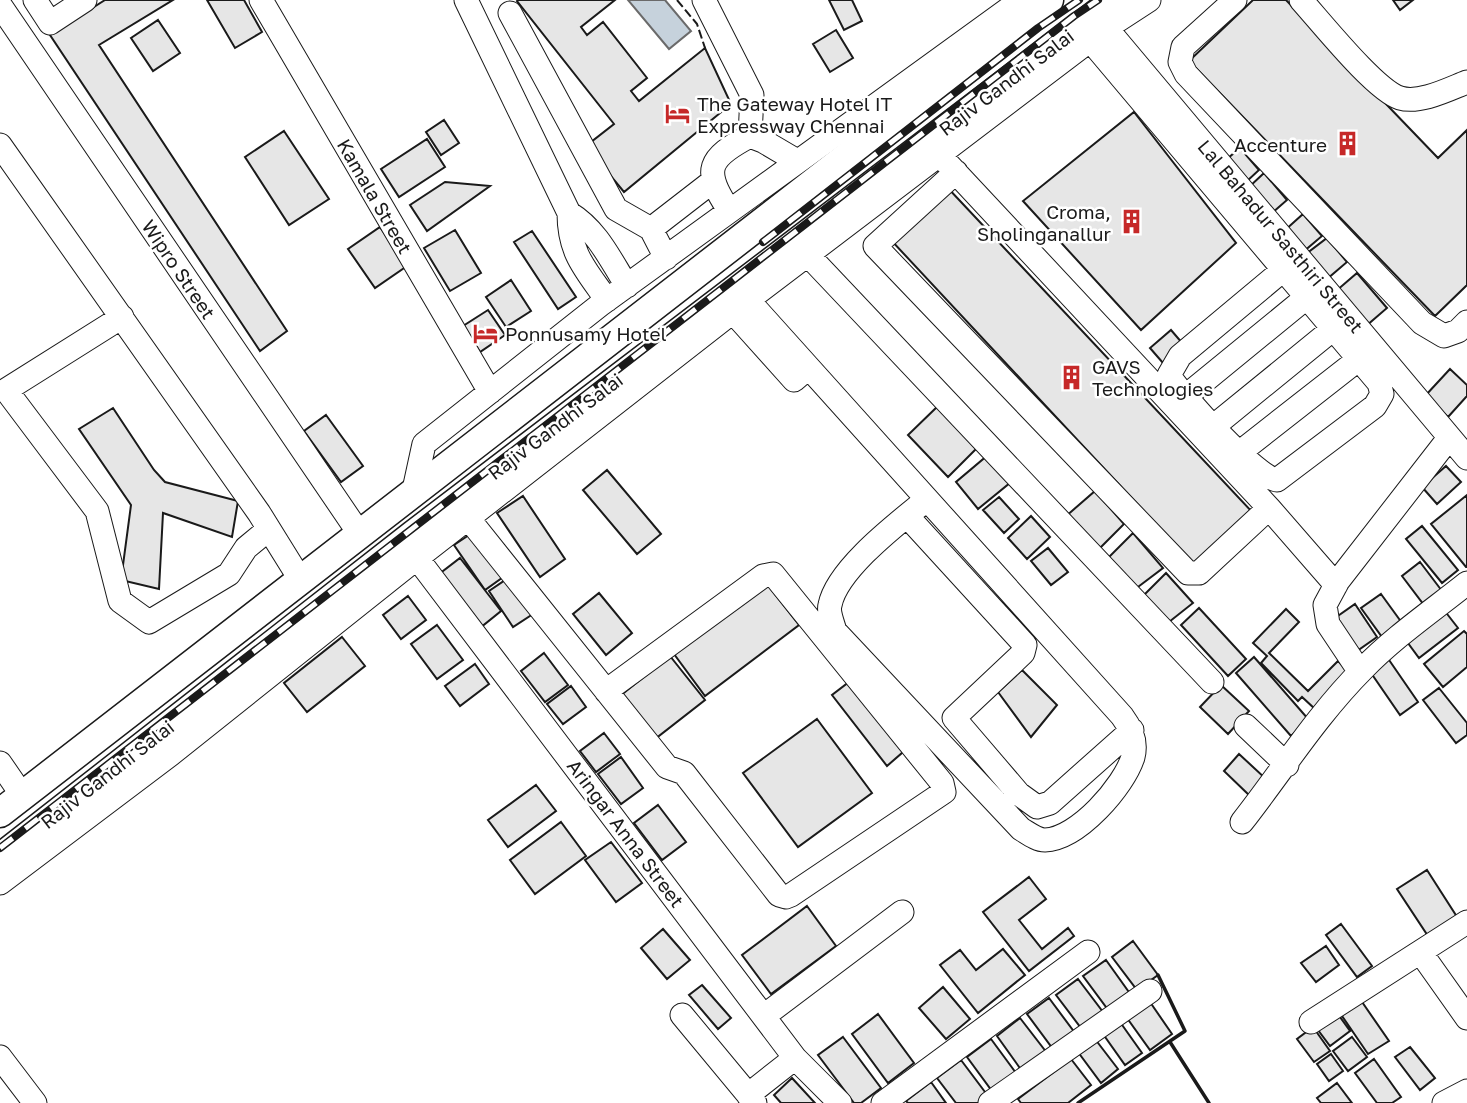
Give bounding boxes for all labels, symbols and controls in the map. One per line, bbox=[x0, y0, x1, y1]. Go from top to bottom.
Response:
street label: Rajiv Gandhi Salai bbox=[934, 24, 1078, 140]
place label: The Gateway Hotel IT Expressway Chennai bbox=[697, 92, 893, 137]
hotel icon: The Gateway Hotel IT Expressway Chennai bbox=[663, 100, 691, 128]
building icon: Accenture bbox=[1333, 130, 1361, 158]
place label: Accenture bbox=[1234, 133, 1327, 156]
street label: Kamala Street bbox=[333, 134, 417, 258]
street label: Lal Bahadur Sasthiri Street bbox=[1194, 135, 1368, 337]
place label: Croma, Sholinganallur bbox=[977, 200, 1112, 245]
building icon: Croma, Sholinganallur bbox=[1117, 208, 1145, 236]
street label: Wipro Street bbox=[137, 215, 221, 323]
hotel icon: Ponnusamy Hotel bbox=[471, 319, 499, 347]
place label: Ponnusamy Hotel bbox=[505, 322, 667, 345]
place label: GAVS Technologies bbox=[1092, 355, 1213, 400]
building icon: GAVS Technologies bbox=[1058, 363, 1086, 391]
street label: Rajiv Gandhi Salai bbox=[483, 368, 627, 484]
street label: Rajiv Gandhi Salai bbox=[36, 715, 178, 833]
street label: Aringar Anna Street bbox=[563, 754, 689, 912]

